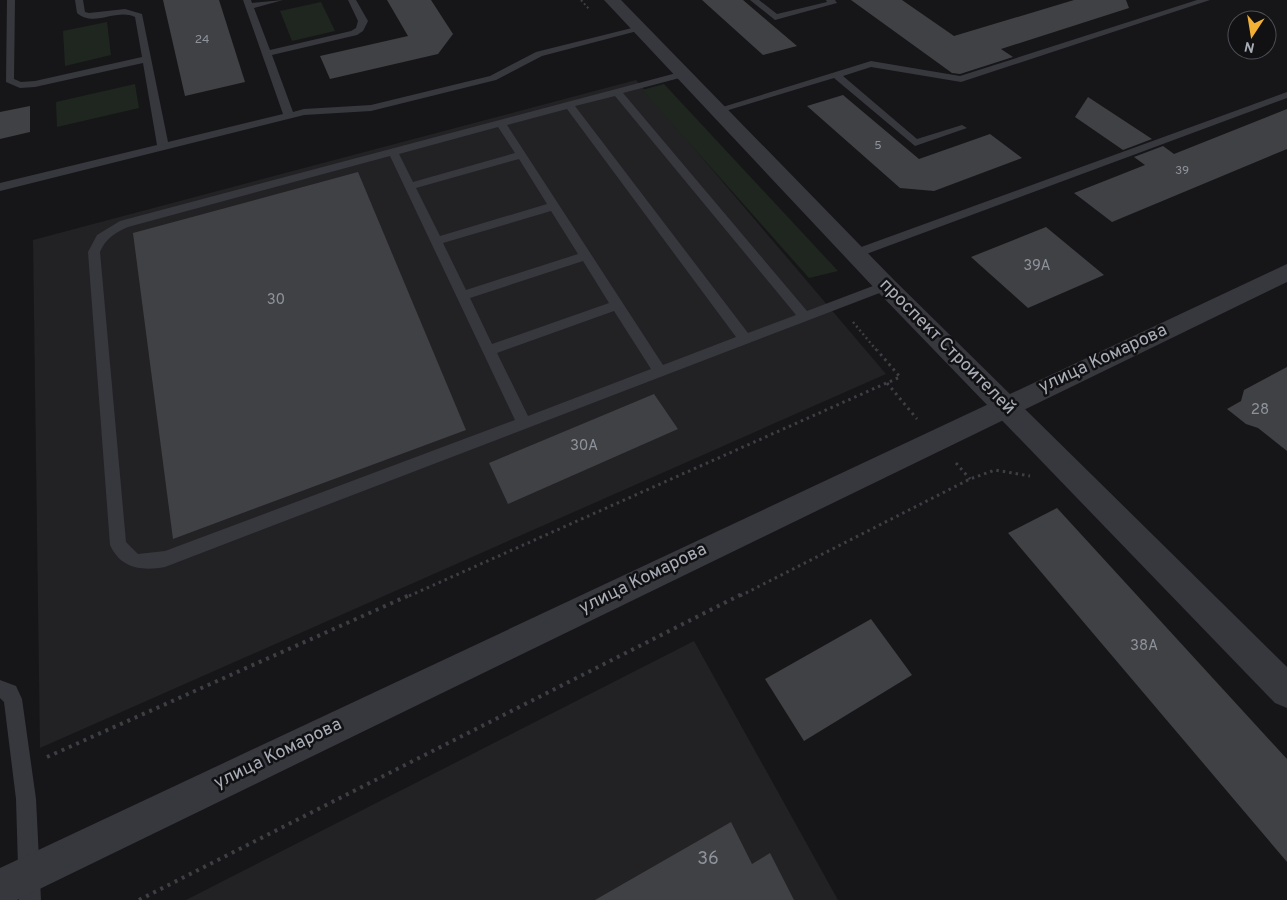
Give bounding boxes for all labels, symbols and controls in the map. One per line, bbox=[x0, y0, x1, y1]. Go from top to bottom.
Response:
north arrow bbox=[1227, 10, 1277, 60]
house number: 24 bbox=[195, 32, 209, 48]
text: N bbox=[1243, 37, 1256, 56]
house number: 5 bbox=[874, 138, 882, 154]
house number: 39 bbox=[1175, 163, 1189, 179]
house number: 39А bbox=[1023, 257, 1051, 276]
street label: проспект Строителей bbox=[874, 274, 1020, 420]
house number: 30 bbox=[267, 291, 285, 310]
street label: улица Комарова bbox=[1035, 319, 1171, 399]
house number: 28 bbox=[1251, 401, 1269, 420]
house number: 30А bbox=[570, 437, 598, 456]
street label: улица Комарова bbox=[575, 538, 711, 620]
house number: 38А bbox=[1130, 637, 1158, 656]
street label: улица Комарова bbox=[210, 713, 346, 795]
house number: 36 bbox=[697, 848, 719, 871]

